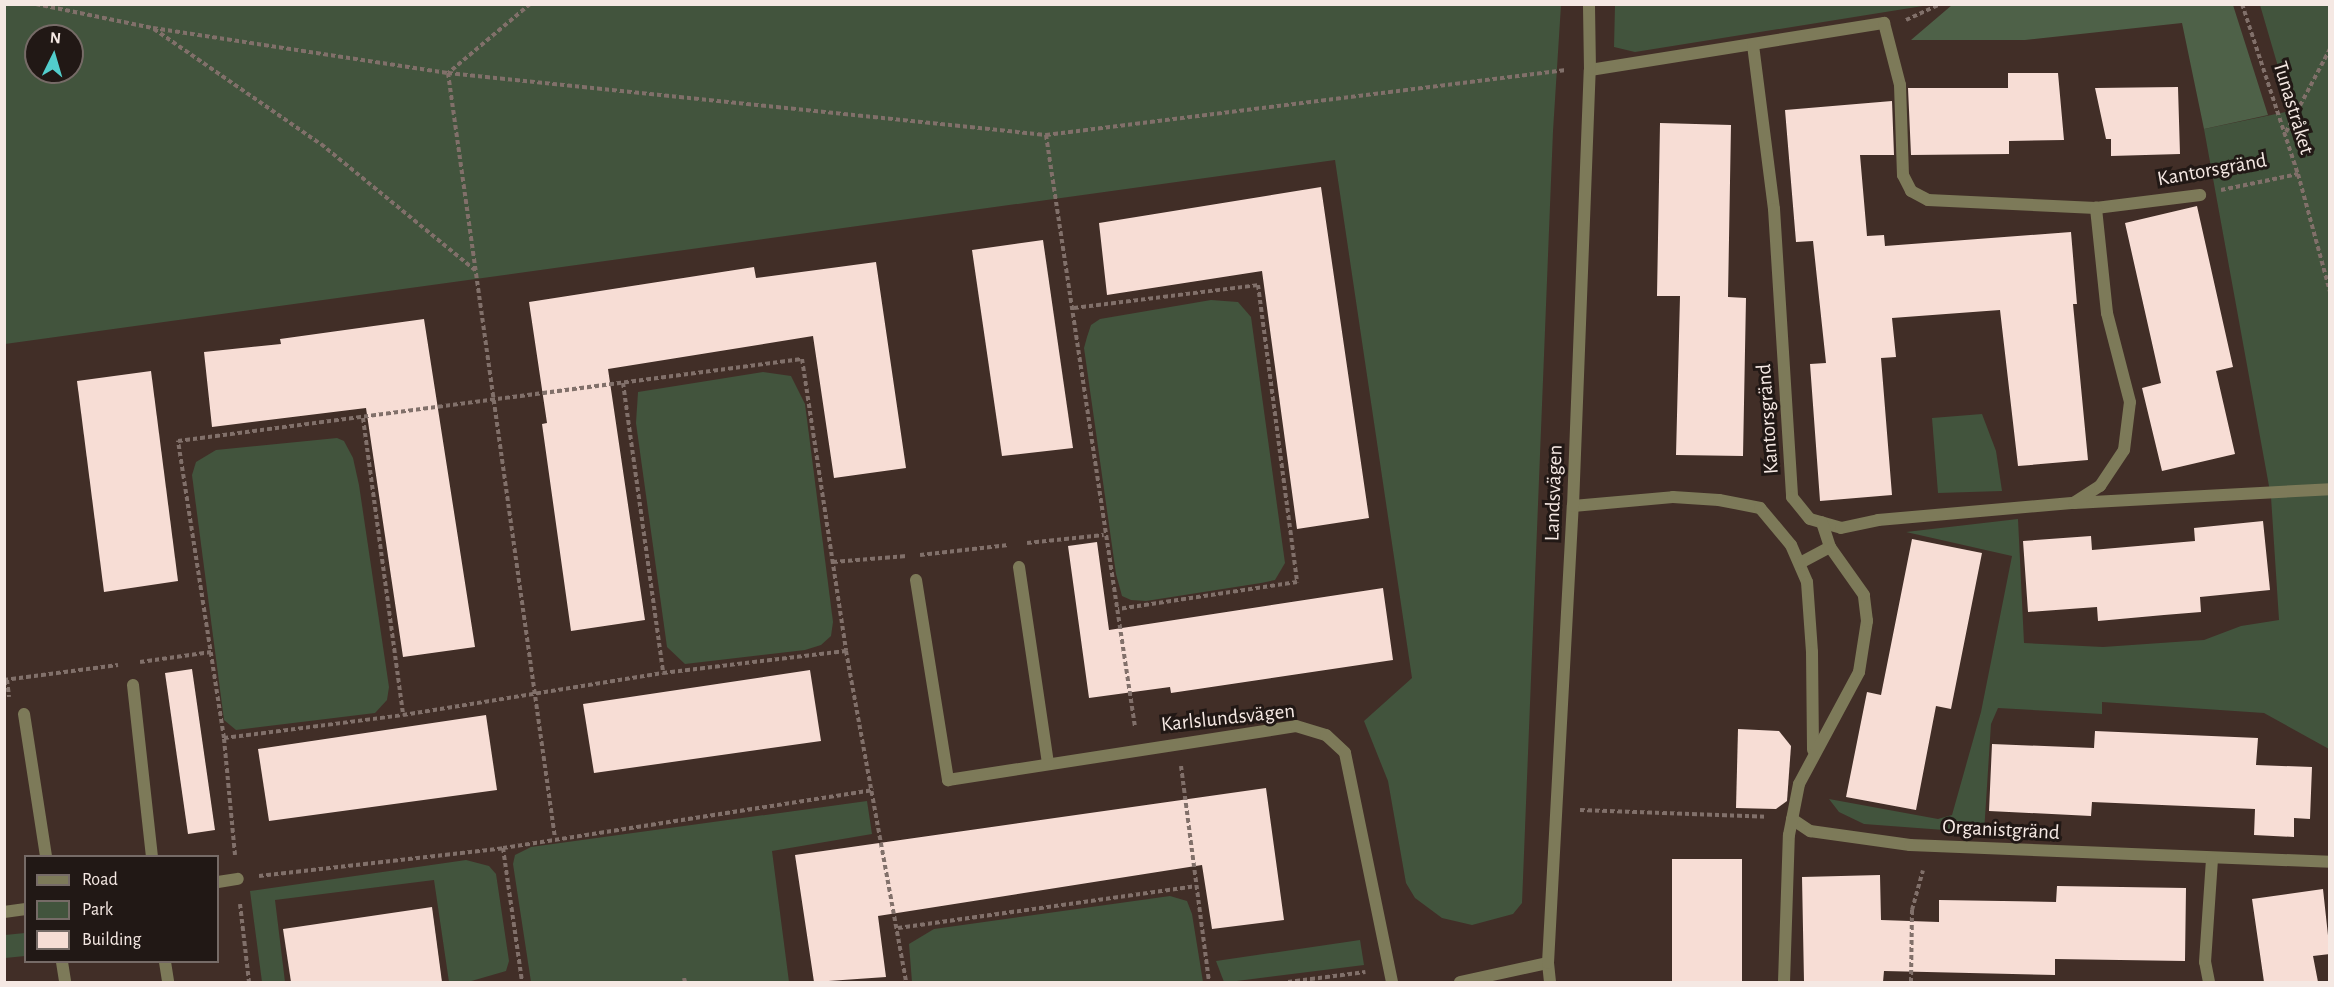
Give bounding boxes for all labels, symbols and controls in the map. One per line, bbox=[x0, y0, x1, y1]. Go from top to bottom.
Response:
north arrow bbox=[24, 24, 84, 84]
text: N bbox=[49, 30, 62, 47]
street label: Tunastråket bbox=[2267, 58, 2319, 158]
street label: Kantorsgränd bbox=[2155, 148, 2269, 192]
street label: Kantorsgränd bbox=[1752, 363, 1784, 475]
street label: Landsvägen bbox=[1540, 444, 1568, 542]
street label: Karlslundsvägen bbox=[1160, 698, 1296, 738]
street label: Organistgränd bbox=[1942, 814, 2060, 846]
legend bbox=[24, 855, 219, 963]
text: Road bbox=[82, 871, 118, 889]
text: Park bbox=[82, 901, 113, 919]
text: Building bbox=[82, 931, 141, 949]

